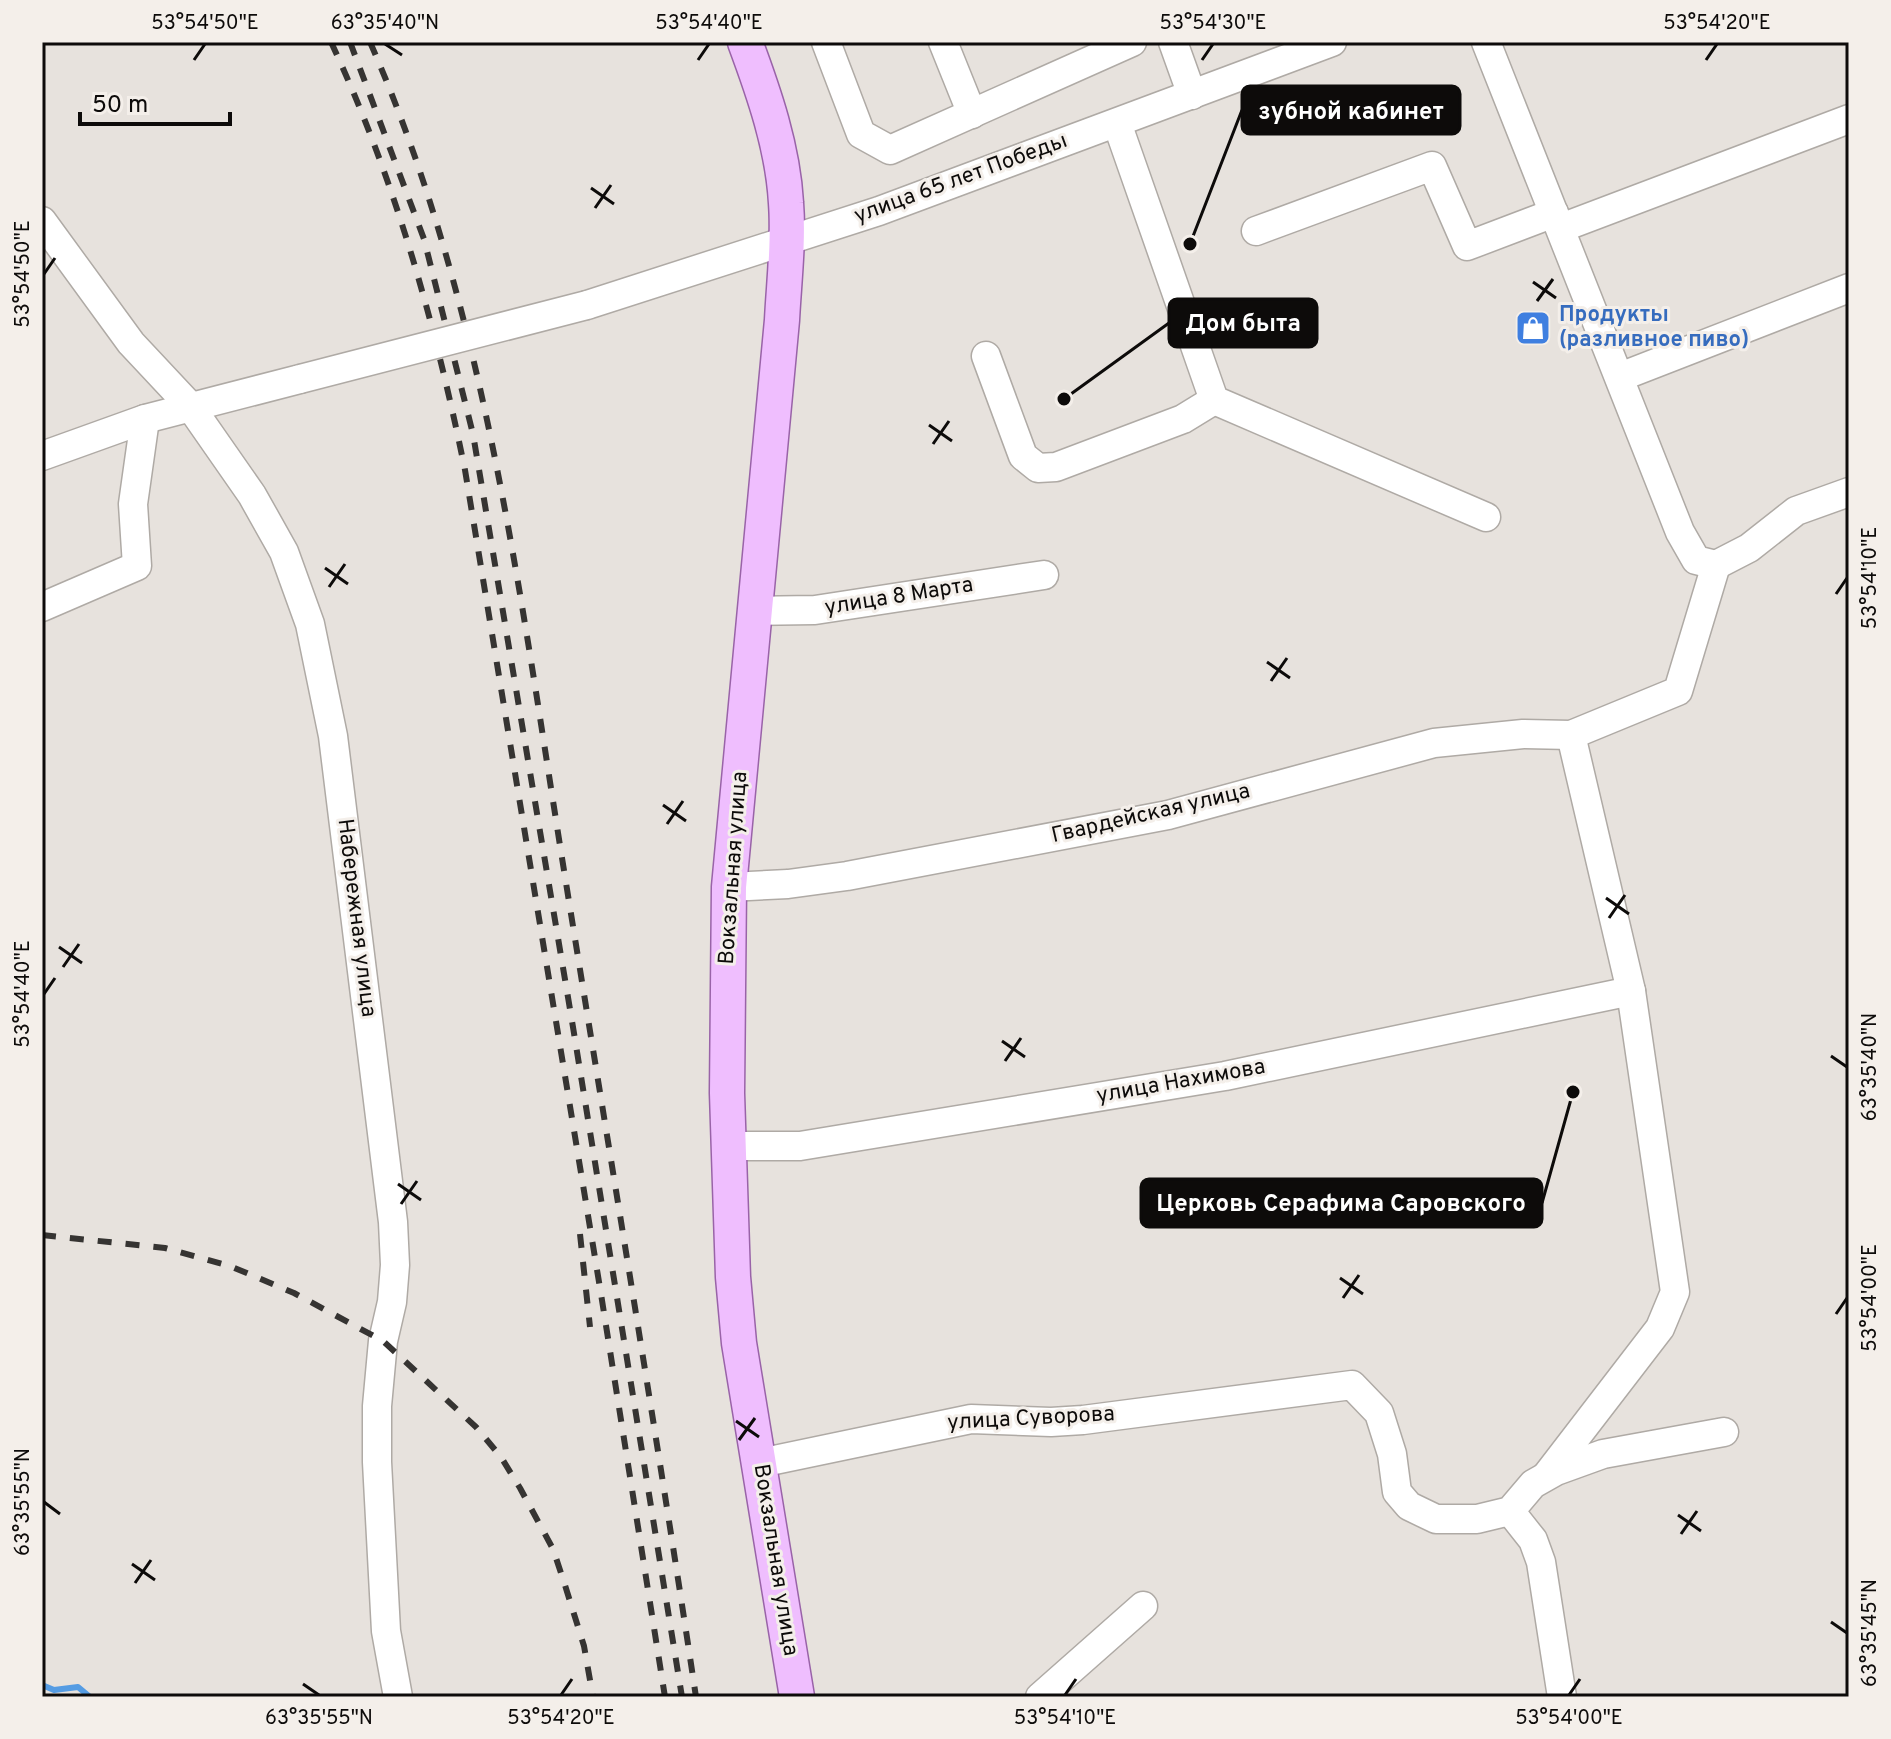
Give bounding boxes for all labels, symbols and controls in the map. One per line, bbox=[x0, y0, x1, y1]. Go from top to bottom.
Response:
text: 53°54'50"E bbox=[151, 11, 259, 37]
text: 63°35'40"N bbox=[331, 11, 439, 37]
text: 53°54'40"E bbox=[655, 11, 763, 37]
text: 53°54'30"E bbox=[1160, 11, 1266, 37]
text: 53°54'20"E bbox=[1663, 11, 1771, 37]
scale bar bbox=[80, 76, 230, 126]
callout: зубной кабинет bbox=[1242, 86, 1460, 134]
text: 50 m bbox=[92, 91, 148, 121]
text: зубной кабинет bbox=[1258, 98, 1444, 128]
street label: улица 65 лет Победы bbox=[851, 128, 1071, 230]
text: 53°54'50"E bbox=[11, 220, 37, 328]
callout: Дом быта bbox=[1169, 299, 1317, 347]
place label: Продукты (разливное пиво) bbox=[1559, 302, 1749, 354]
shop icon: Продукты (разливное пиво) bbox=[1514, 309, 1552, 347]
text: Дом быта bbox=[1185, 310, 1301, 340]
text: 53°54'10"E bbox=[1858, 527, 1884, 629]
street label: улица 8 Марта bbox=[823, 572, 975, 622]
street label: Вокзальная улица bbox=[714, 770, 754, 966]
street label: Гвардейская улица bbox=[1049, 778, 1253, 850]
street label: Набережная улица bbox=[330, 817, 382, 1019]
text: 53°54'40"E bbox=[11, 940, 37, 1048]
text: 63°35'40"N bbox=[1858, 1013, 1884, 1121]
street label: улица Нахимова bbox=[1095, 1054, 1267, 1110]
callout: Церковь Серафима Саровского bbox=[1141, 1179, 1542, 1227]
text: Церковь Серафима Саровского bbox=[1156, 1190, 1526, 1220]
text: 53°54'00"E bbox=[1858, 1244, 1884, 1352]
street label: улица Суворова bbox=[946, 1401, 1116, 1437]
text: 63°35'55"N bbox=[11, 1448, 37, 1556]
street label: Вокзальная улица bbox=[747, 1462, 803, 1658]
text: 63°35'45"N bbox=[1858, 1579, 1884, 1687]
text: 63°35'55"N bbox=[265, 1706, 373, 1732]
text: 53°54'20"E bbox=[507, 1706, 615, 1732]
text: 53°54'10"E bbox=[1014, 1706, 1116, 1732]
text: 53°54'00"E bbox=[1515, 1706, 1623, 1732]

